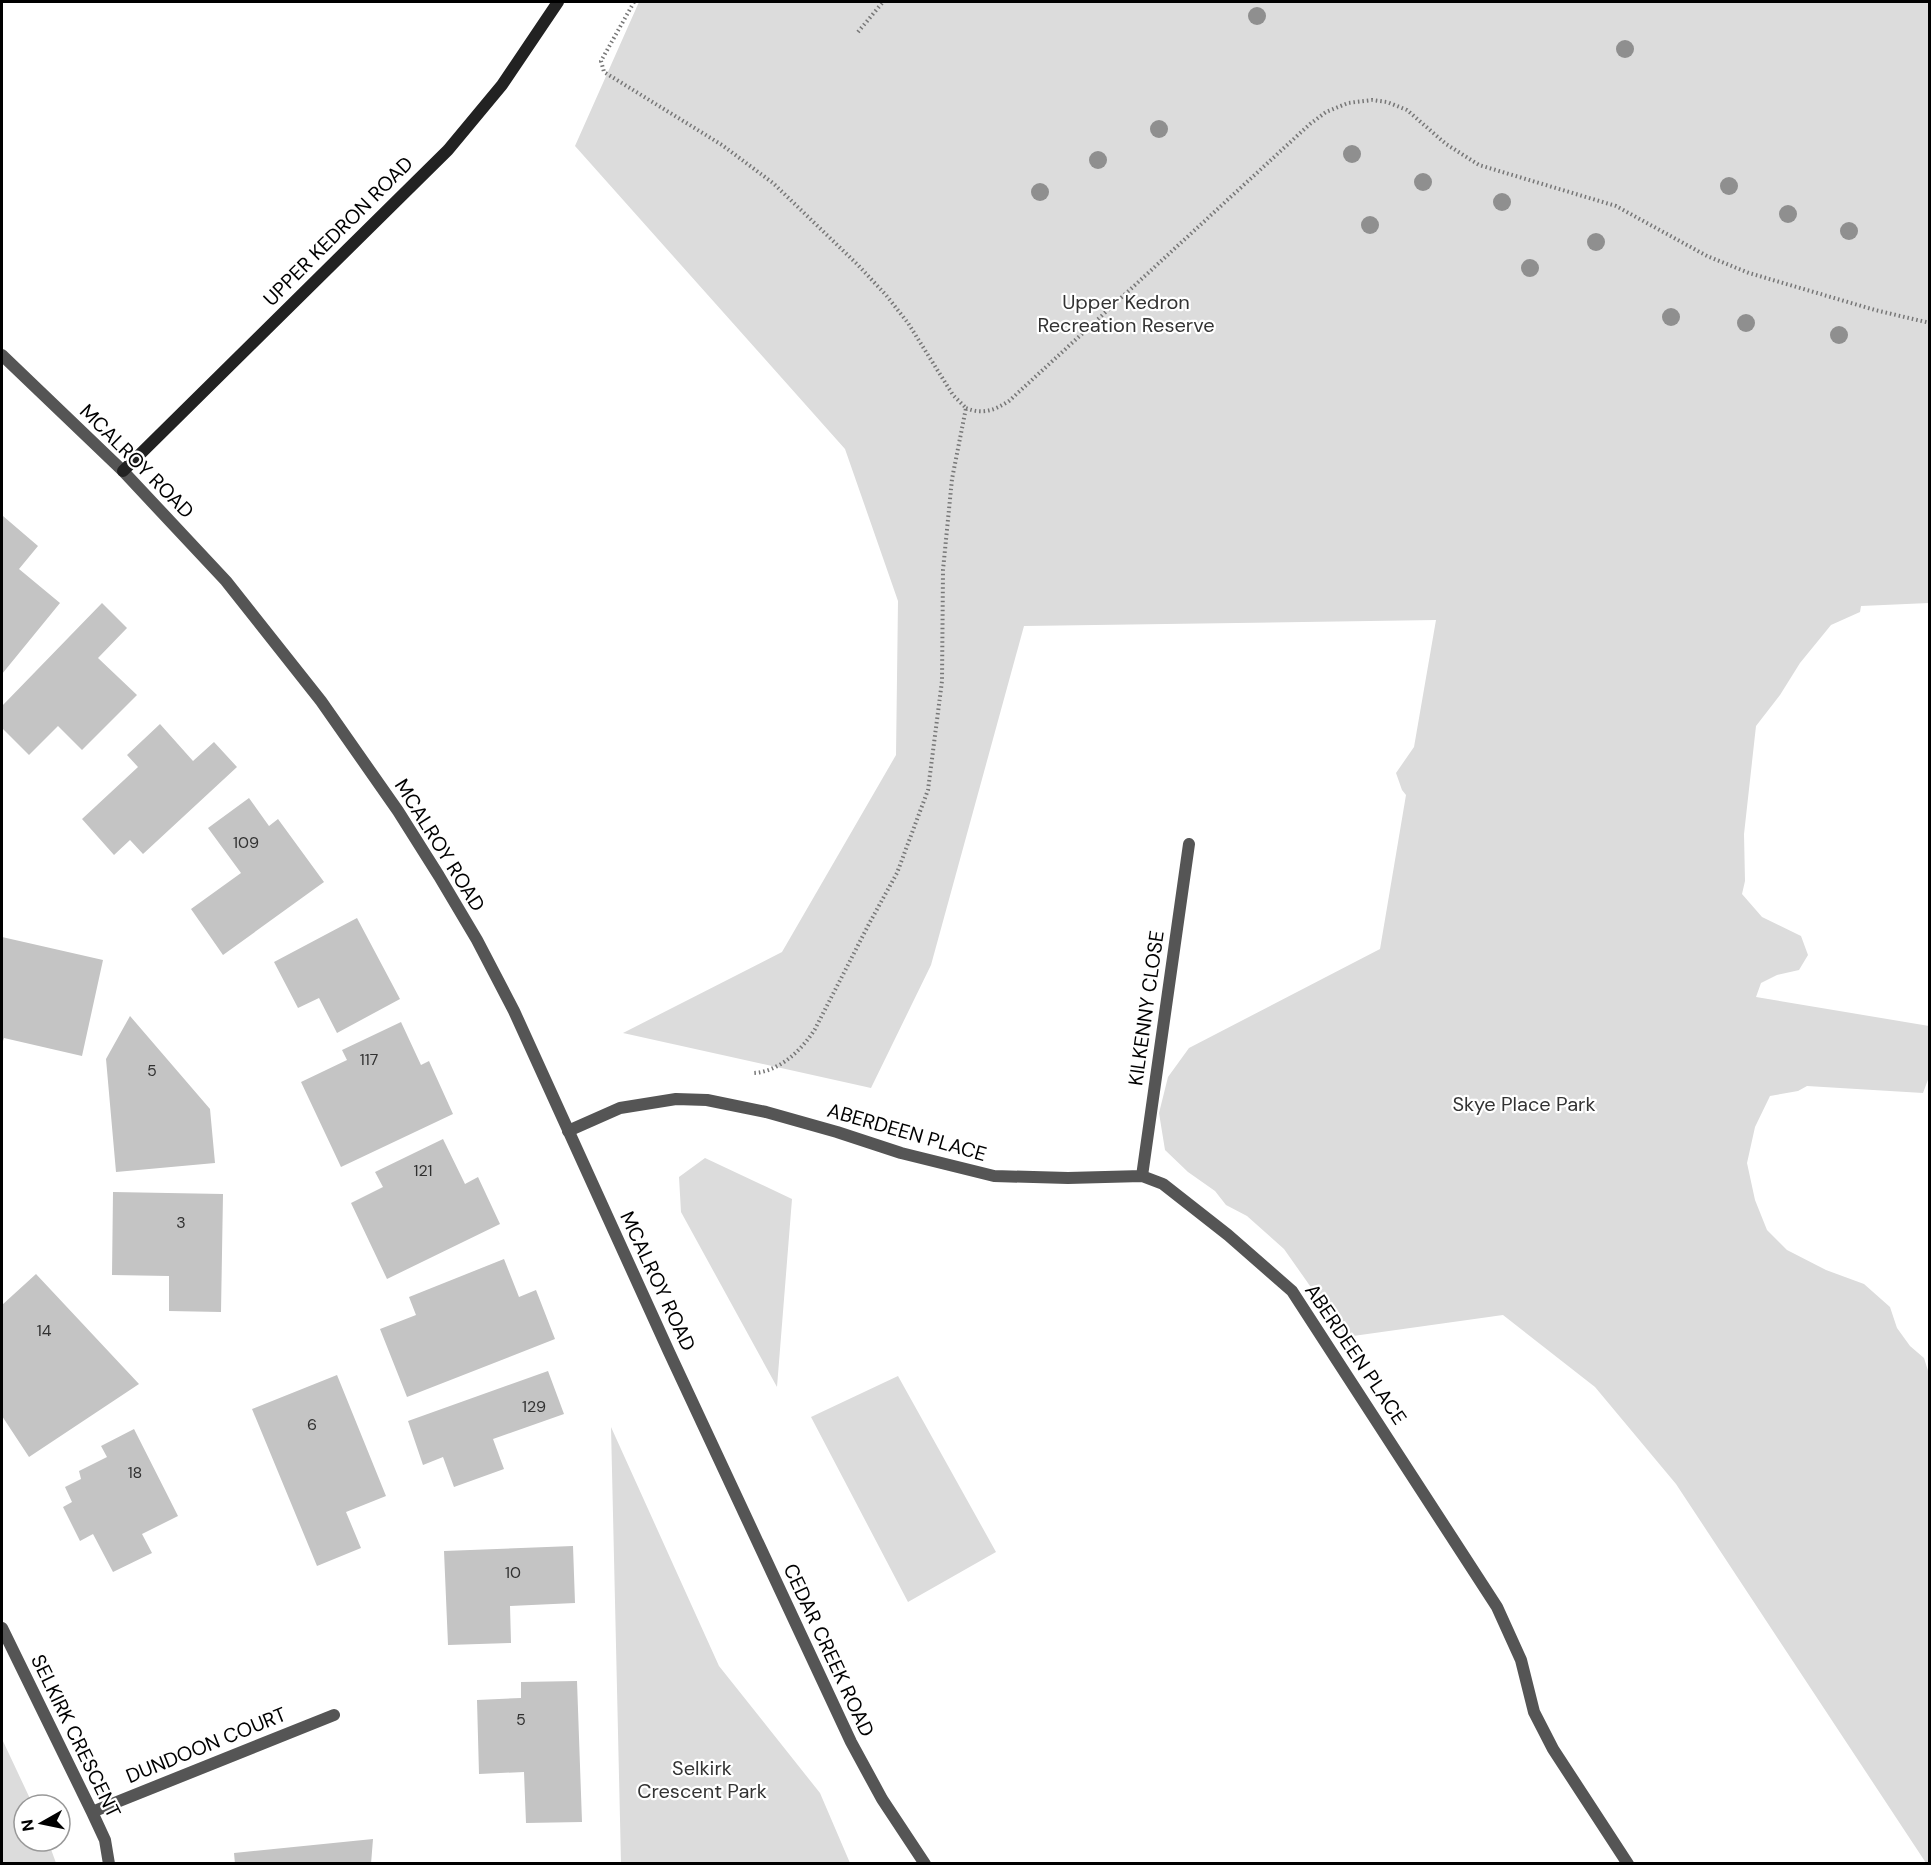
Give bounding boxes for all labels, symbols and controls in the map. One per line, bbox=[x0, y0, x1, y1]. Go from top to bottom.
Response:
street label: UPPER KEDRON ROAD bbox=[258, 151, 418, 311]
park label: Upper Kedron Recreation Reserve bbox=[1037, 289, 1215, 338]
street label: MCALROY ROAD bbox=[74, 398, 200, 524]
street label: MCALROY ROAD bbox=[389, 774, 491, 916]
house number: 109 bbox=[233, 832, 259, 853]
street label: KILKENNY CLOSE bbox=[1122, 929, 1170, 1087]
house number: 117 bbox=[360, 1049, 378, 1070]
house number: 5 bbox=[147, 1060, 157, 1081]
park label: Skye Place Park bbox=[1452, 1091, 1596, 1117]
street label: ABERDEEN PLACE bbox=[824, 1097, 990, 1167]
house number: 121 bbox=[413, 1160, 433, 1181]
street label: MCALROY ROAD bbox=[614, 1207, 702, 1355]
house number: 3 bbox=[176, 1212, 186, 1233]
street label: ABERDEEN PLACE bbox=[1299, 1279, 1413, 1429]
house number: 14 bbox=[37, 1320, 52, 1341]
house number: 129 bbox=[522, 1396, 546, 1417]
house number: 6 bbox=[307, 1414, 317, 1435]
house number: 18 bbox=[128, 1462, 142, 1483]
street label: CEDAR CREEK ROAD bbox=[777, 1559, 881, 1741]
house number: 10 bbox=[505, 1562, 521, 1583]
street label: SELKIRK CRESCENT bbox=[25, 1650, 127, 1822]
street label: DUNDOON COURT bbox=[122, 1701, 290, 1789]
house number: 5 bbox=[516, 1709, 526, 1730]
park label: Selkirk Crescent Park bbox=[637, 1755, 767, 1804]
north arrow bbox=[12, 1793, 72, 1853]
text: N bbox=[16, 1818, 39, 1833]

